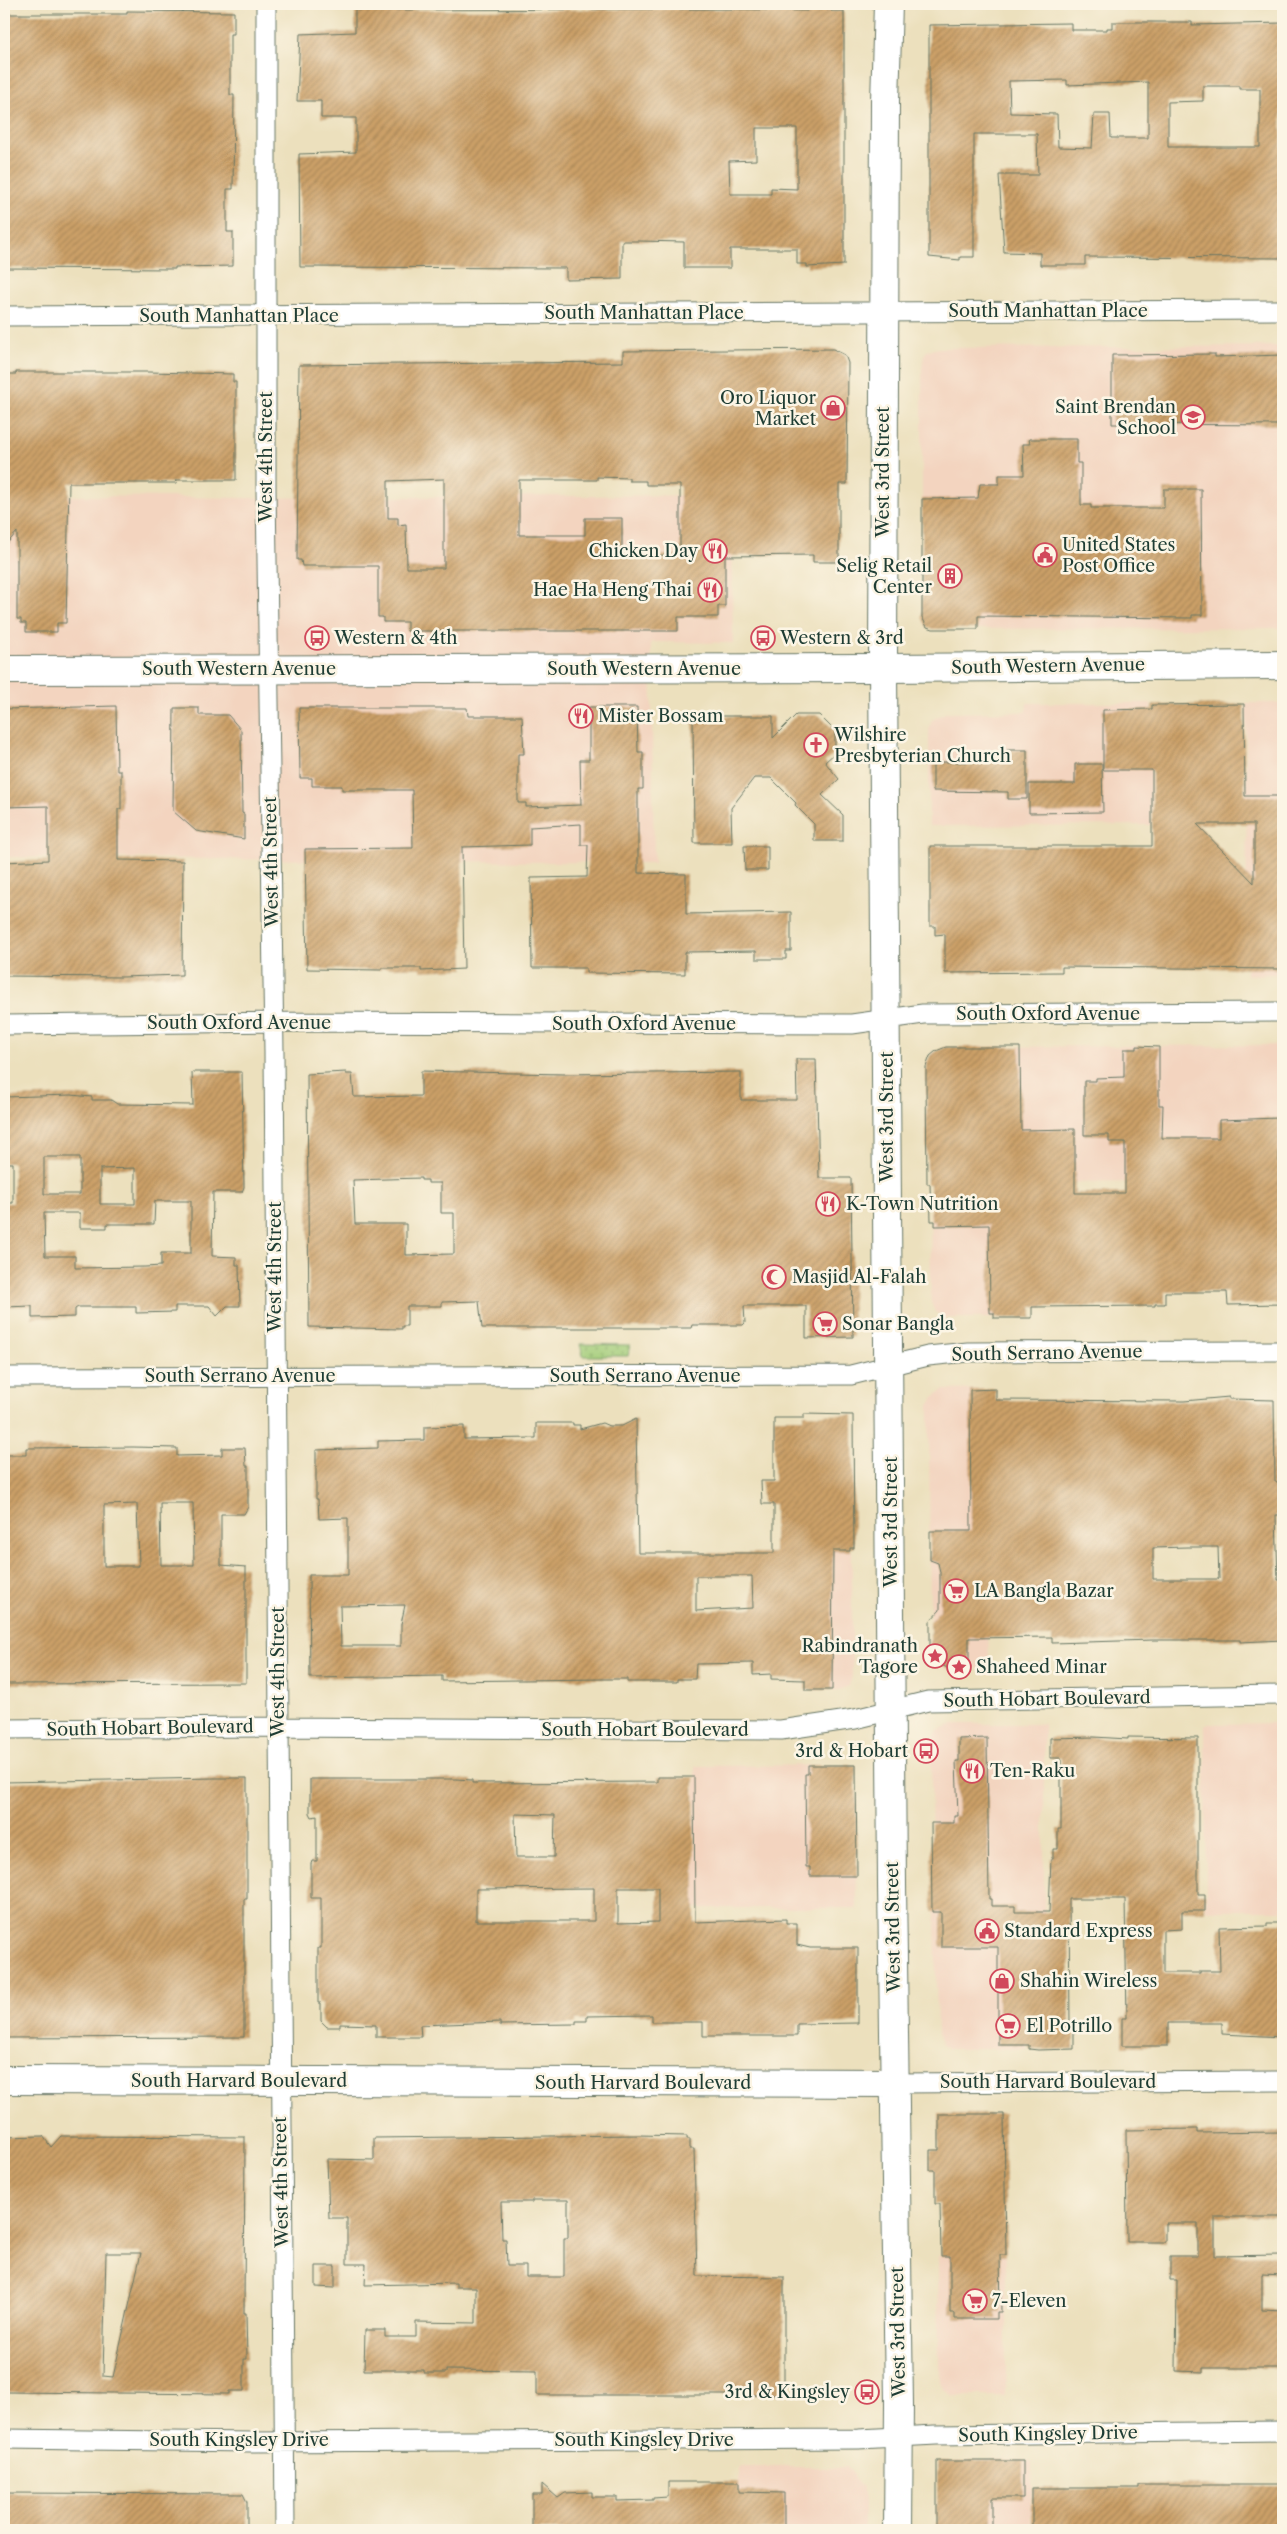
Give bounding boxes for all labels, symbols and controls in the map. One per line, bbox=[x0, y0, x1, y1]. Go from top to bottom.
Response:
street label: South Manhattan Place bbox=[948, 300, 1148, 322]
street label: South Manhattan Place bbox=[544, 302, 744, 324]
street label: South Manhattan Place bbox=[139, 305, 339, 327]
place label: Oro Liquor Market bbox=[720, 387, 817, 430]
street label: West 4th Street bbox=[255, 391, 277, 524]
shop icon: Oro Liquor Market bbox=[820, 395, 846, 421]
place label: Saint Brendan School bbox=[1055, 396, 1176, 439]
school or university icon: Saint Brendan School bbox=[1180, 404, 1206, 430]
street label: West 3rd Street bbox=[872, 406, 894, 539]
place label: United States Post Office bbox=[1062, 534, 1175, 577]
restaurant icon: Chicken Day bbox=[702, 538, 728, 564]
place label: Chicken Day bbox=[588, 540, 699, 562]
public building icon: United States Post Office bbox=[1032, 542, 1058, 568]
place label: Selig Retail Center bbox=[836, 555, 932, 598]
building icon: Selig Retail Center bbox=[937, 563, 963, 589]
restaurant icon: Hae Ha Heng Thai bbox=[697, 577, 723, 603]
place label: Hae Ha Heng Thai bbox=[533, 579, 693, 601]
bus stop icon: Western & 4th bbox=[304, 625, 330, 651]
bus stop icon: Western & 3rd bbox=[750, 625, 776, 651]
place label: Western & 4th bbox=[333, 627, 457, 649]
place label: Western & 3rd bbox=[779, 627, 904, 649]
street label: South Western Avenue bbox=[951, 653, 1145, 679]
street label: South Western Avenue bbox=[142, 658, 336, 680]
street label: South Western Avenue bbox=[547, 658, 741, 680]
restaurant icon: Mister Bossam bbox=[568, 703, 594, 729]
place label: Mister Bossam bbox=[598, 705, 724, 727]
place label: Wilshire Presbyterian Church bbox=[833, 724, 1011, 767]
church icon: Wilshire Presbyterian Church bbox=[803, 732, 829, 758]
street label: West 4th Street bbox=[259, 796, 283, 929]
street label: South Oxford Avenue bbox=[956, 1003, 1140, 1025]
street label: South Oxford Avenue bbox=[147, 1012, 331, 1034]
street label: South Oxford Avenue bbox=[552, 1013, 736, 1035]
street label: West 3rd Street bbox=[876, 1051, 898, 1184]
restaurant icon: K-Town Nutrition bbox=[815, 1191, 841, 1217]
place label: K-Town Nutrition bbox=[846, 1193, 998, 1215]
street label: West 4th Street bbox=[264, 1201, 286, 1334]
mosque icon: Masjid Al-Falah bbox=[761, 1264, 787, 1290]
place label: Masjid Al-Falah bbox=[792, 1266, 926, 1288]
supermarket icon: Sonar Bangla bbox=[812, 1311, 838, 1337]
place label: Sonar Bangla bbox=[842, 1313, 955, 1335]
street label: South Serrano Avenue bbox=[951, 1340, 1143, 1366]
street label: South Serrano Avenue bbox=[144, 1365, 336, 1387]
street label: South Serrano Avenue bbox=[549, 1365, 741, 1387]
street label: West 3rd Street bbox=[880, 1456, 902, 1589]
supermarket icon: LA Bangla Bazar bbox=[943, 1578, 969, 1604]
place label: LA Bangla Bazar bbox=[974, 1580, 1114, 1602]
street label: West 4th Street bbox=[267, 1606, 289, 1739]
place label: Rabindranath Tagore bbox=[801, 1635, 918, 1678]
place icon: Rabindranath Tagore bbox=[922, 1643, 948, 1669]
place icon: Shaheed Minar bbox=[946, 1654, 972, 1680]
place label: Shaheed Minar bbox=[976, 1656, 1107, 1678]
street label: South Hobart Boulevard bbox=[943, 1686, 1151, 1712]
street label: South Hobart Boulevard bbox=[46, 1715, 254, 1741]
street label: South Hobart Boulevard bbox=[541, 1719, 749, 1741]
bus stop icon: 3rd & Hobart bbox=[913, 1738, 939, 1764]
place label: 3rd & Hobart bbox=[795, 1740, 909, 1762]
restaurant icon: Ten-Raku bbox=[959, 1758, 985, 1784]
place label: Ten-Raku bbox=[990, 1760, 1075, 1782]
street label: West 3rd Street bbox=[881, 1861, 905, 1994]
public building icon: Standard Express bbox=[974, 1918, 1000, 1944]
place label: Standard Express bbox=[1004, 1920, 1153, 1942]
shop icon: Shahin Wireless bbox=[989, 1968, 1015, 1994]
place label: Shahin Wireless bbox=[1020, 1970, 1157, 1992]
supermarket icon: El Potrillo bbox=[995, 2013, 1021, 2039]
place label: El Potrillo bbox=[1026, 2015, 1112, 2037]
street label: South Harvard Boulevard bbox=[131, 2070, 347, 2092]
street label: South Harvard Boulevard bbox=[940, 2071, 1156, 2093]
street label: South Harvard Boulevard bbox=[535, 2072, 751, 2094]
street label: West 4th Street bbox=[269, 2116, 293, 2249]
street label: West 3rd Street bbox=[886, 2266, 910, 2399]
supermarket icon: 7-Eleven bbox=[962, 2288, 988, 2314]
place label: 7-Eleven bbox=[992, 2290, 1067, 2312]
bus stop icon: 3rd & Kingsley bbox=[854, 2379, 880, 2405]
place label: 3rd & Kingsley bbox=[725, 2381, 851, 2403]
street label: South Kingsley Drive bbox=[958, 2421, 1138, 2447]
street label: South Kingsley Drive bbox=[149, 2429, 329, 2451]
street label: South Kingsley Drive bbox=[554, 2429, 734, 2451]

